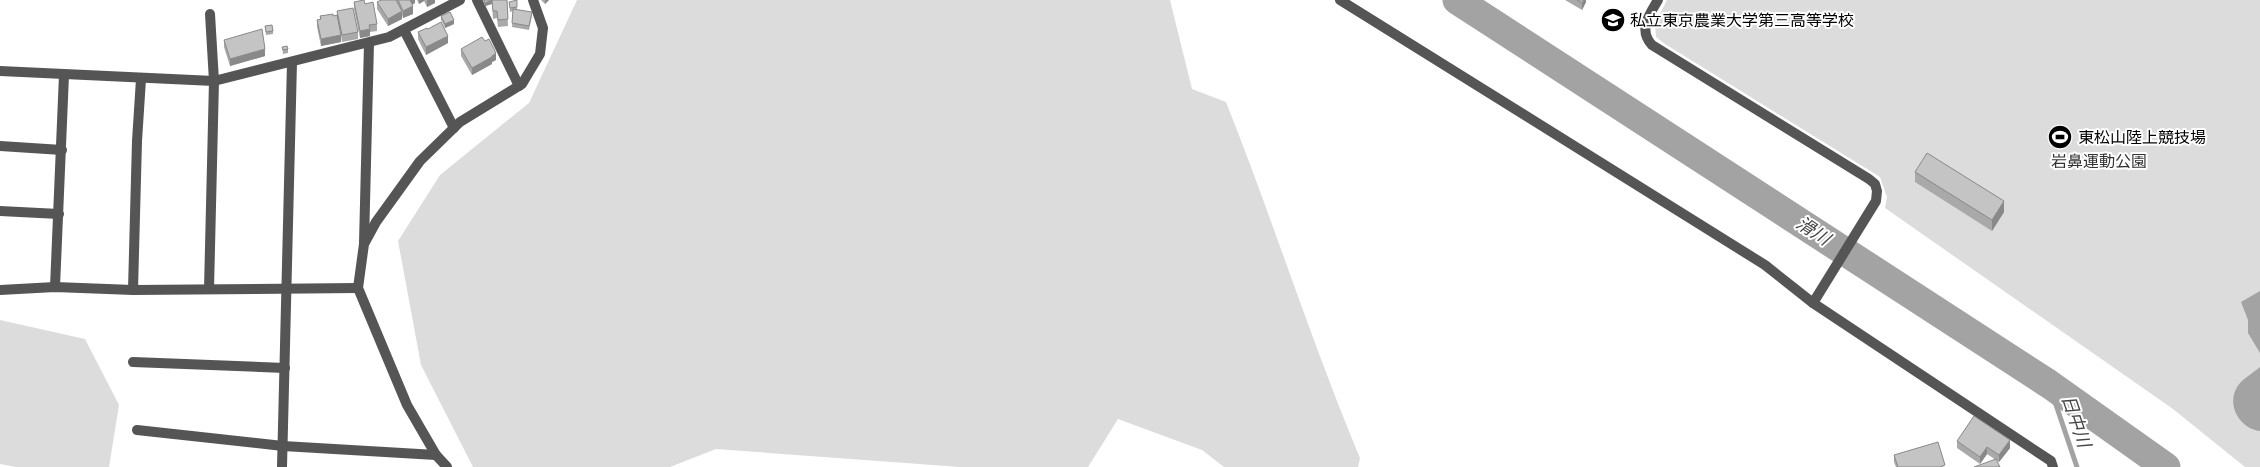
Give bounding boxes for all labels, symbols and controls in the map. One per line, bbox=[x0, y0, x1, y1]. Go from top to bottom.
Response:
school or university icon: 私立東京農業大学第三高等学校 bbox=[1600, 7, 1626, 33]
place label: 私立東京農業大学第三高等学校 bbox=[1630, 11, 1854, 30]
sports icon: 東松山陸上競技場 bbox=[2047, 124, 2073, 150]
place label: 東松山陸上競技場 bbox=[2078, 128, 2206, 147]
park label: 岩鼻運動公園 bbox=[2051, 152, 2147, 171]
water label: 滑川 bbox=[1792, 212, 1836, 250]
water label: 日中川 bbox=[2058, 392, 2096, 452]

